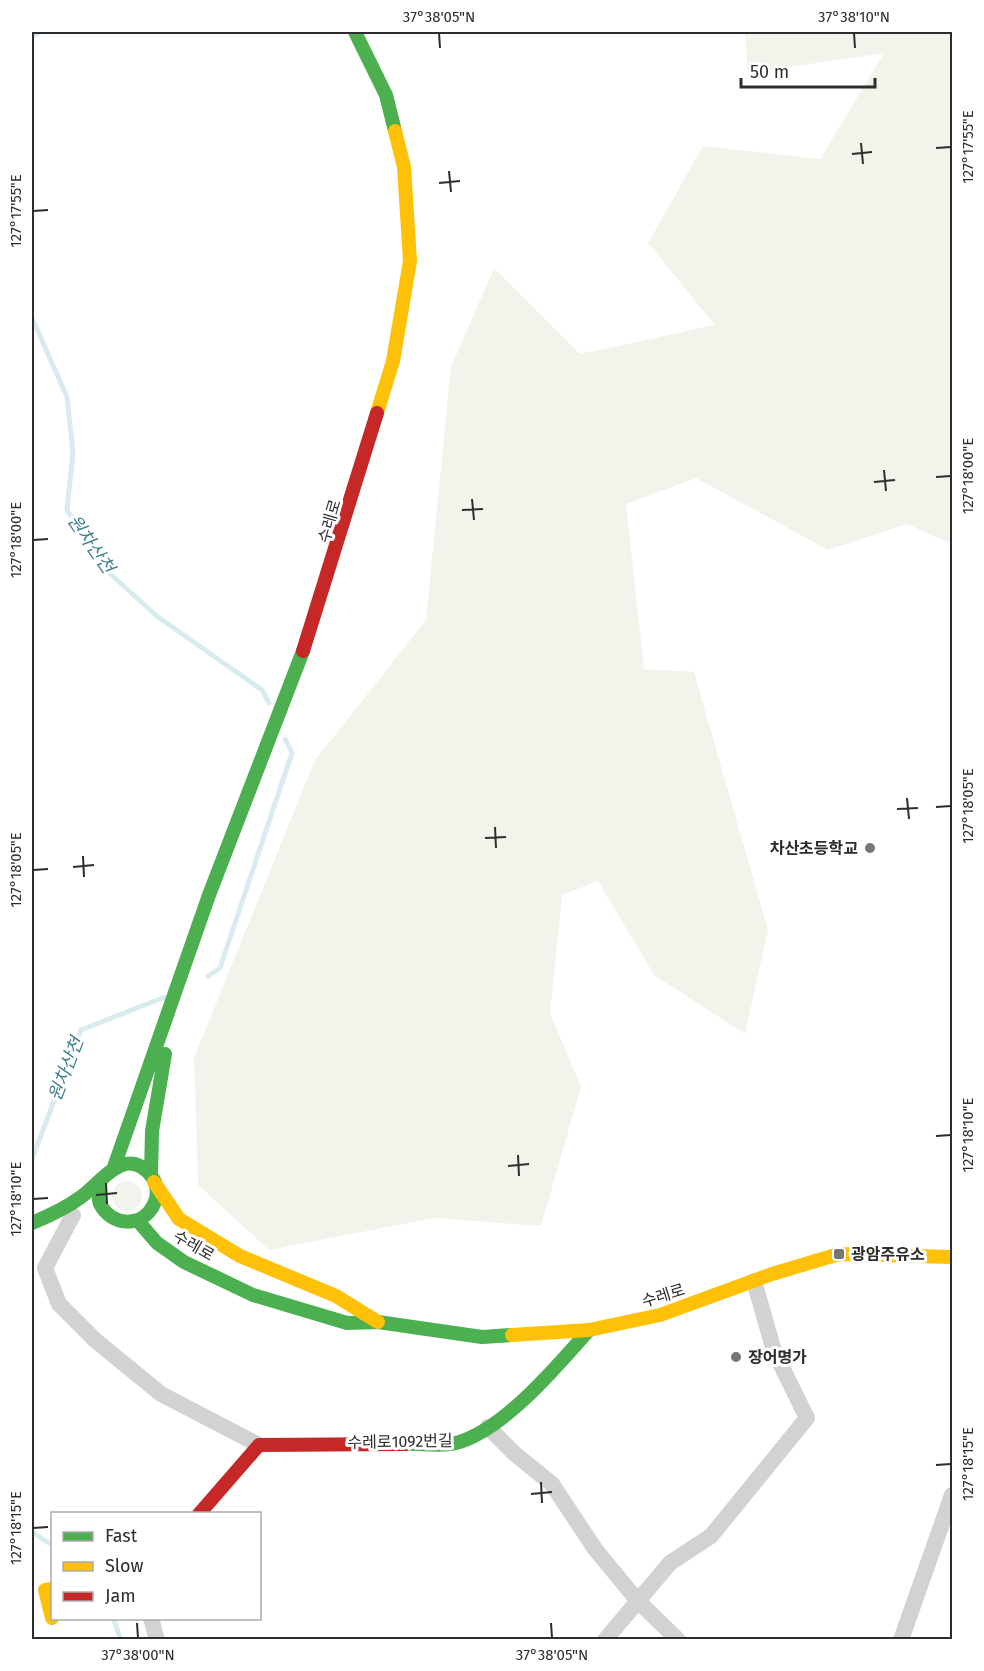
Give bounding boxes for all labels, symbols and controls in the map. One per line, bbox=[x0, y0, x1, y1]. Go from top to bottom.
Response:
text: 37°38'05"N bbox=[403, 8, 475, 26]
text: 37°38'10"N bbox=[818, 8, 890, 26]
scale bar bbox=[741, 51, 874, 89]
text: 50 m bbox=[750, 61, 789, 83]
text: 127°17'55"E bbox=[959, 110, 977, 184]
text: 127°17'55"E bbox=[7, 174, 25, 248]
text: 127°18'00"E bbox=[959, 438, 977, 514]
street label: 수레로 bbox=[314, 497, 345, 545]
text: 127°18'00"E bbox=[7, 502, 25, 578]
water label: 원차산천 bbox=[63, 511, 120, 579]
text: 127°18'05"E bbox=[959, 768, 977, 844]
text: 127°18'05"E bbox=[7, 832, 25, 908]
place label: 차산초등학교 bbox=[770, 839, 858, 858]
marker: 차산초등학교 bbox=[863, 841, 877, 855]
water label: 원차산천 bbox=[44, 1032, 89, 1104]
text: 127°18'10"E bbox=[959, 1098, 977, 1172]
text: 127°18'10"E bbox=[7, 1162, 25, 1236]
street label: 수레로 bbox=[170, 1226, 218, 1265]
place label: 광암주유소 bbox=[851, 1245, 925, 1264]
marker: 광암주유소 bbox=[832, 1247, 846, 1261]
street label: 수레로 bbox=[639, 1280, 687, 1311]
place label: 장어명가 bbox=[748, 1348, 807, 1367]
marker: 장어명가 bbox=[729, 1350, 743, 1364]
text: 127°18'15"E bbox=[959, 1427, 977, 1501]
street label: 수레로1092번길 bbox=[347, 1431, 453, 1452]
text: 127°18'15"E bbox=[7, 1491, 25, 1565]
legend bbox=[51, 1512, 261, 1620]
text: Fast bbox=[105, 1525, 138, 1547]
text: Slow bbox=[105, 1555, 144, 1577]
text: Jam bbox=[105, 1585, 136, 1607]
text: 37°38'00"N bbox=[101, 1646, 175, 1664]
text: 37°38'05"N bbox=[516, 1646, 588, 1664]

